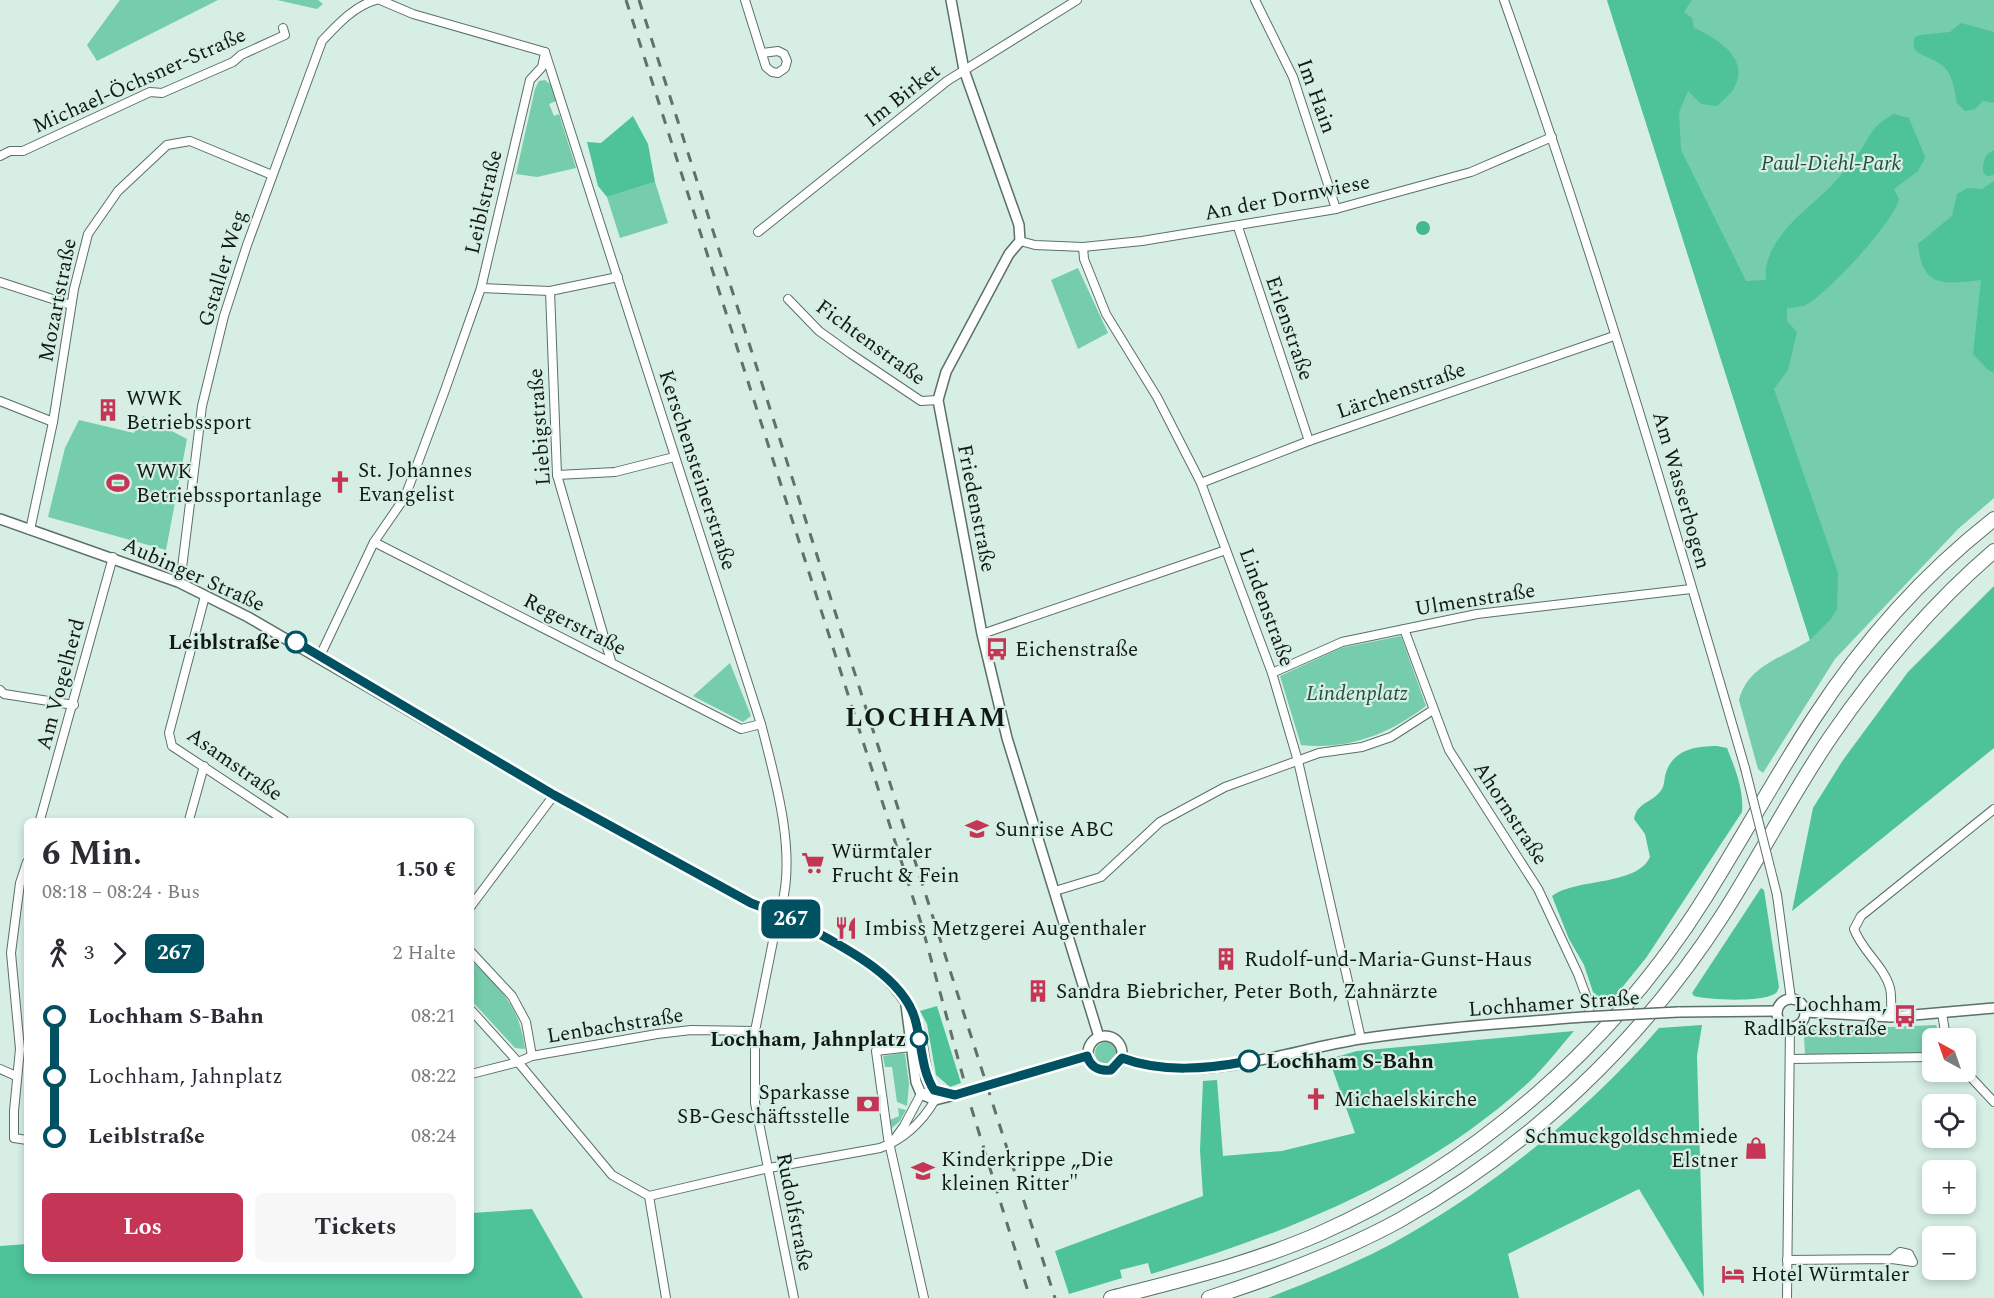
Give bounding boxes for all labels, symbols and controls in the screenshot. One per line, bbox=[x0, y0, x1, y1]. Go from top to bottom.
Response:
street label: Michael-Öchsner-Straße bbox=[28, 19, 251, 142]
street label: Im Hain bbox=[1288, 54, 1344, 138]
street label: Im Birket bbox=[858, 56, 948, 136]
street label: Leiblstraße bbox=[456, 147, 511, 258]
park label: Paul-Diehl-Park bbox=[1761, 148, 1901, 180]
street label: An der Dornwiese bbox=[1201, 166, 1373, 230]
street label: Gstaller Weg bbox=[190, 206, 256, 331]
street label: Mozartstraße bbox=[30, 235, 86, 365]
street label: Erlenstraße bbox=[1256, 272, 1322, 385]
street label: Fichtenstraße bbox=[809, 292, 932, 394]
street label: Lärchenstraße bbox=[1332, 354, 1470, 428]
street label: Kerschensteinerstraße bbox=[650, 366, 745, 575]
street label: Liebigstraße bbox=[520, 367, 560, 487]
place label: WWK Betriebssport bbox=[126, 383, 252, 439]
building icon: WWK Betriebssport bbox=[95, 397, 121, 423]
street label: Am Wasserbogen bbox=[1643, 408, 1719, 573]
street label: Friedenstraße bbox=[948, 442, 1004, 575]
place label: St. Johannes Evangelist bbox=[358, 455, 472, 511]
place label: WWK Betriebssportanlage bbox=[136, 456, 322, 512]
church icon: St. Johannes Evangelist bbox=[327, 469, 353, 495]
sports icon: WWK Betriebssportanlage bbox=[105, 470, 131, 496]
street label: Aubinger Straße bbox=[117, 529, 270, 621]
street label: Lindenstraße bbox=[1230, 543, 1302, 671]
street label: Ulmenstraße bbox=[1413, 575, 1538, 625]
street label: Regerstraße bbox=[517, 585, 632, 665]
street label: Am Vogelherd bbox=[28, 615, 94, 754]
place label: Leiblstraße bbox=[168, 627, 280, 659]
marker: Leiblstraße bbox=[285, 631, 307, 653]
place label: Eichenstraße bbox=[1015, 634, 1138, 666]
bus stop icon: Eichenstraße bbox=[984, 636, 1010, 662]
park label: Lindenplatz bbox=[1306, 678, 1408, 710]
district label: LOCHHAM bbox=[845, 697, 1007, 739]
street label: Asamstraße bbox=[180, 720, 289, 810]
street label: Ahornstraße bbox=[1465, 755, 1556, 872]
place label: Sunrise ABC bbox=[995, 814, 1114, 846]
school or university icon: Sunrise ABC bbox=[964, 816, 990, 842]
text: 6 Min. bbox=[42, 829, 142, 879]
place label: Würmtaler Frucht & Fein bbox=[831, 836, 959, 892]
supermarket icon: Würmtaler Frucht & Fein bbox=[800, 850, 826, 876]
text: 1.50 € bbox=[395, 853, 456, 886]
text: 08:18 – 08:24 · Bus bbox=[42, 877, 200, 907]
line badge: 267 bbox=[756, 900, 826, 938]
text: 267 bbox=[773, 903, 809, 935]
place label: Imbiss Metzgerei Augenthaler bbox=[864, 913, 1146, 945]
restaurant icon: Imbiss Metzgerei Augenthaler bbox=[833, 915, 859, 941]
icon: walk bbox=[42, 937, 75, 970]
icon: forward bbox=[103, 937, 136, 970]
text: 267 bbox=[157, 937, 192, 969]
text: 3 bbox=[84, 938, 94, 968]
text: 2 Halte bbox=[392, 938, 456, 968]
place label: Rudolf-und-Maria-Gunst-Haus bbox=[1244, 944, 1532, 976]
building icon: Rudolf-und-Maria-Gunst-Haus bbox=[1213, 946, 1239, 972]
place label: Sandra Biebricher, Peter Both, Zahnärzte bbox=[1056, 976, 1438, 1008]
building icon: Sandra Biebricher, Peter Both, Zahnärzte bbox=[1025, 978, 1051, 1004]
street label: Lochhamer Straße bbox=[1467, 982, 1641, 1026]
place label: Lochham, Radlbäckstraße bbox=[1743, 989, 1887, 1045]
street label: Lenbachstraße bbox=[544, 999, 686, 1053]
text: Lochham S-Bahn bbox=[88, 1000, 264, 1033]
text: 08:21 bbox=[411, 1001, 456, 1031]
bus stop icon: Lochham, Radlbäckstraße bbox=[1892, 1003, 1918, 1029]
place label: Lochham, Jahnplatz bbox=[710, 1024, 906, 1056]
north arrow bbox=[1922, 1028, 1976, 1082]
map controls bbox=[1922, 1028, 1976, 1280]
marker: Lochham, Jahnplatz bbox=[910, 1030, 928, 1048]
place label: Lochham S-Bahn bbox=[1266, 1046, 1434, 1078]
marker: Lochham S-Bahn bbox=[1238, 1050, 1260, 1072]
text: Lochham, Jahnplatz bbox=[88, 1060, 283, 1093]
text: 08:22 bbox=[411, 1061, 456, 1091]
place label: Sparkasse SB-Geschäftsstelle bbox=[677, 1077, 850, 1133]
place label: Michaelskirche bbox=[1334, 1084, 1477, 1116]
church icon: Michaelskirche bbox=[1303, 1086, 1329, 1112]
bank icon: Sparkasse SB-Geschäftsstelle bbox=[855, 1091, 881, 1117]
button: locate bbox=[1922, 1094, 1976, 1148]
text: Leiblstraße bbox=[88, 1120, 205, 1153]
text: 08:24 bbox=[411, 1121, 456, 1151]
place label: Schmuckgoldschmiede Elstner bbox=[1525, 1121, 1738, 1177]
shop icon: Schmuckgoldschmiede Elstner bbox=[1743, 1135, 1769, 1161]
place label: Kinderkrippe „Die kleinen Ritter" bbox=[941, 1144, 1113, 1200]
street label: Rudolfstraße bbox=[767, 1150, 821, 1274]
school or university icon: Kinderkrippe „Die kleinen Ritter" bbox=[910, 1158, 936, 1184]
button: + bbox=[1922, 1160, 1976, 1214]
button: Los bbox=[42, 1193, 243, 1262]
button: Tickets bbox=[255, 1193, 456, 1262]
button: − bbox=[1922, 1226, 1976, 1280]
place label: Hotel Würmtaler bbox=[1751, 1259, 1909, 1291]
hotel icon: Hotel Würmtaler bbox=[1720, 1261, 1746, 1287]

